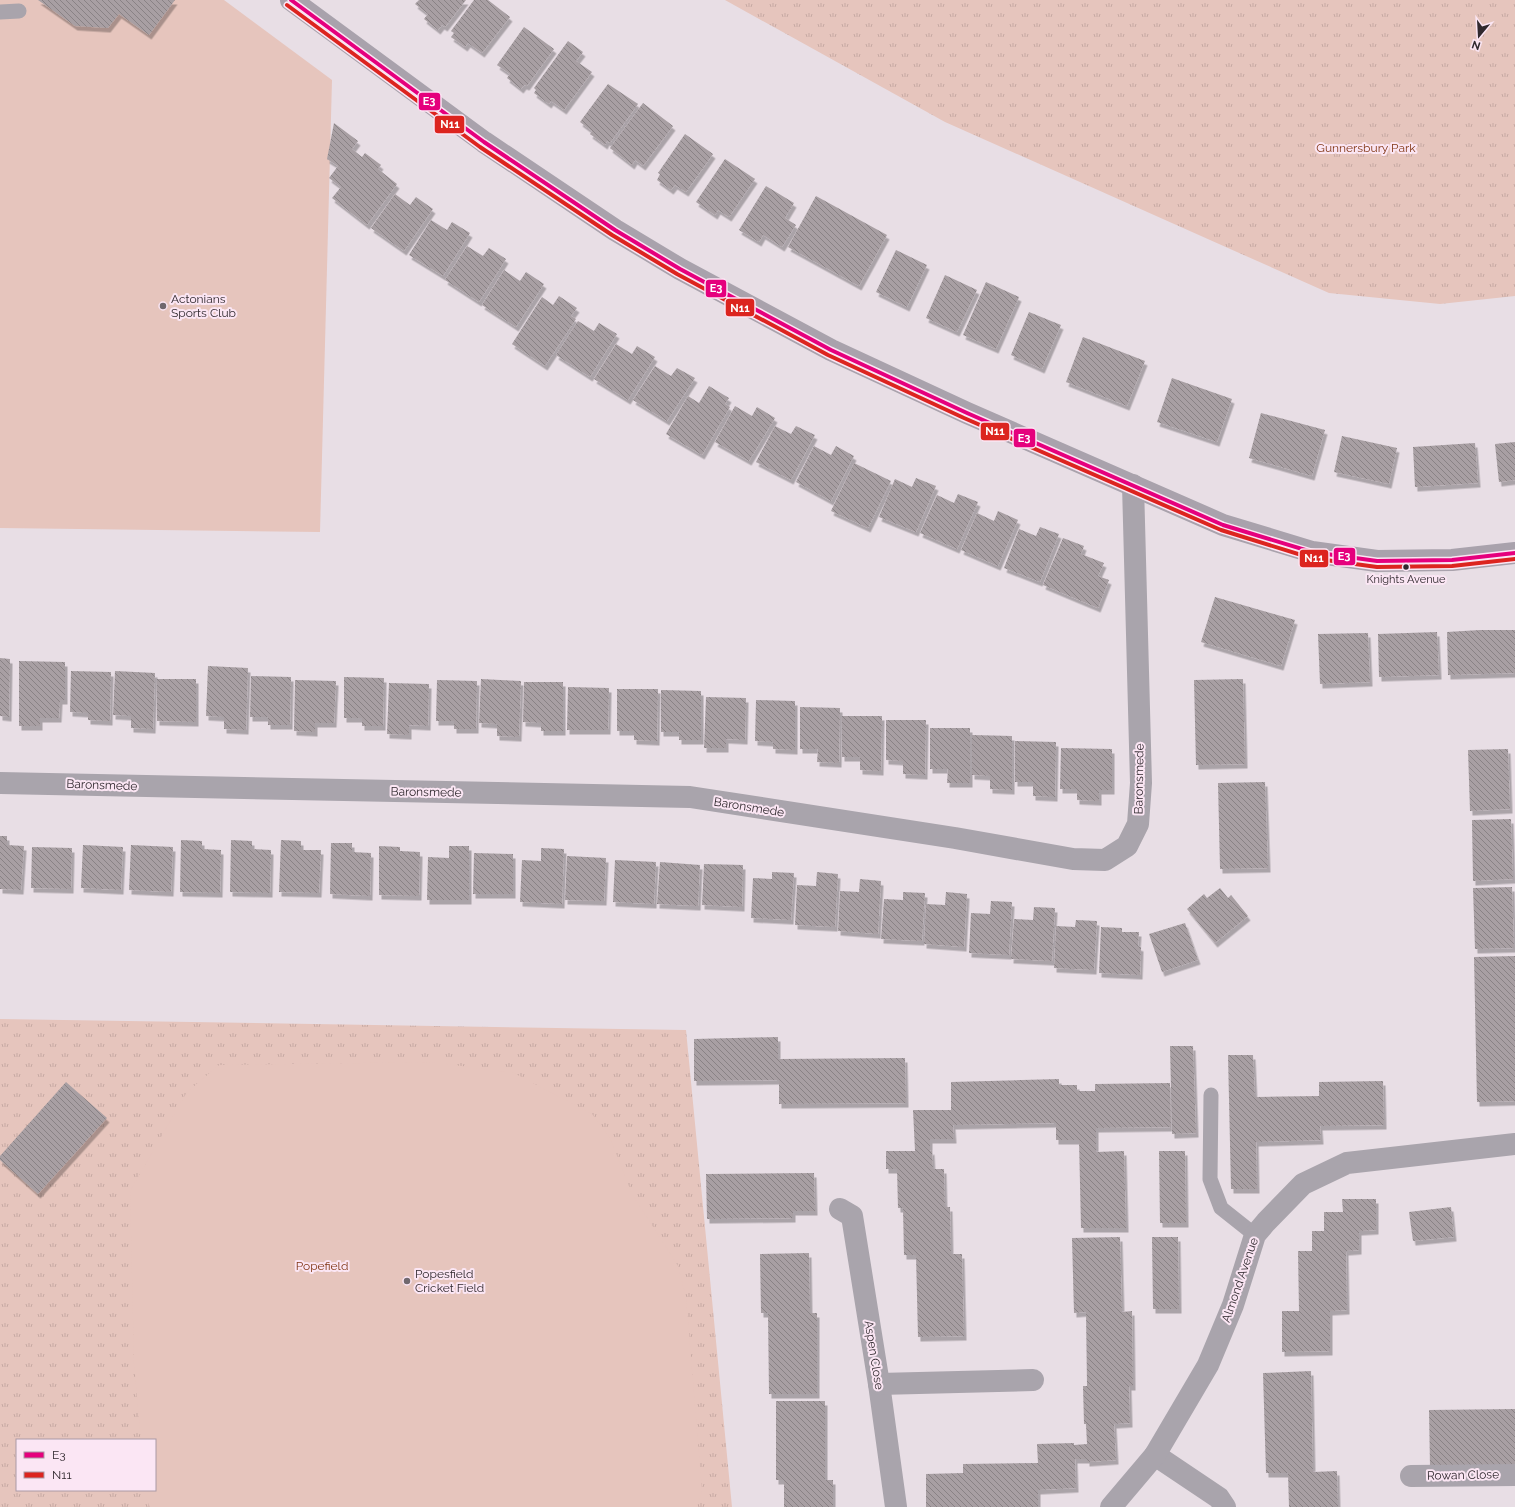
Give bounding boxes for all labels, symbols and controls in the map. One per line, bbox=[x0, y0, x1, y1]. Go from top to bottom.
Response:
north arrow bbox=[1459, 16, 1499, 56]
text: N bbox=[1470, 38, 1482, 53]
line badge: E3 bbox=[418, 92, 441, 111]
text: E3 bbox=[423, 95, 435, 108]
line badge: N11 bbox=[434, 115, 465, 134]
text: N11 bbox=[440, 118, 460, 131]
park label: Gunnersbury Park bbox=[1316, 141, 1416, 155]
line badge: E3 bbox=[705, 279, 727, 298]
text: E3 bbox=[710, 282, 722, 295]
place label: Actonians Sports Club bbox=[171, 292, 236, 320]
line badge: N11 bbox=[725, 298, 755, 317]
marker: Actonians Sports Club bbox=[158, 301, 168, 311]
text: N11 bbox=[730, 302, 750, 315]
line badge: N11 bbox=[980, 422, 1010, 441]
text: N11 bbox=[985, 425, 1005, 438]
line badge: E3 bbox=[1013, 428, 1036, 448]
text: E3 bbox=[1018, 432, 1030, 445]
line badge: E3 bbox=[1333, 547, 1356, 566]
line badge: N11 bbox=[1299, 549, 1329, 568]
text: E3 bbox=[1338, 550, 1350, 563]
text: N11 bbox=[1304, 552, 1324, 565]
marker: Knights Avenue bbox=[1401, 562, 1411, 572]
place label: Knights Avenue bbox=[1366, 573, 1446, 586]
street label: Baronsmede bbox=[1131, 743, 1147, 815]
street label: Baronsmede bbox=[66, 777, 138, 793]
street label: Baronsmede bbox=[390, 784, 462, 800]
street label: Baronsmede bbox=[713, 795, 785, 819]
street label: Almond Avenue bbox=[1219, 1236, 1261, 1324]
park label: Popefield bbox=[296, 1259, 348, 1273]
place label: Popesfield Cricket Field bbox=[415, 1267, 484, 1295]
marker: Popesfield Cricket Field bbox=[402, 1276, 412, 1286]
street label: Aspen Close bbox=[862, 1319, 886, 1391]
legend bbox=[16, 1439, 156, 1491]
text: E3 bbox=[52, 1448, 66, 1462]
street label: Rowan Close bbox=[1427, 1467, 1499, 1483]
text: N11 bbox=[52, 1468, 72, 1482]

